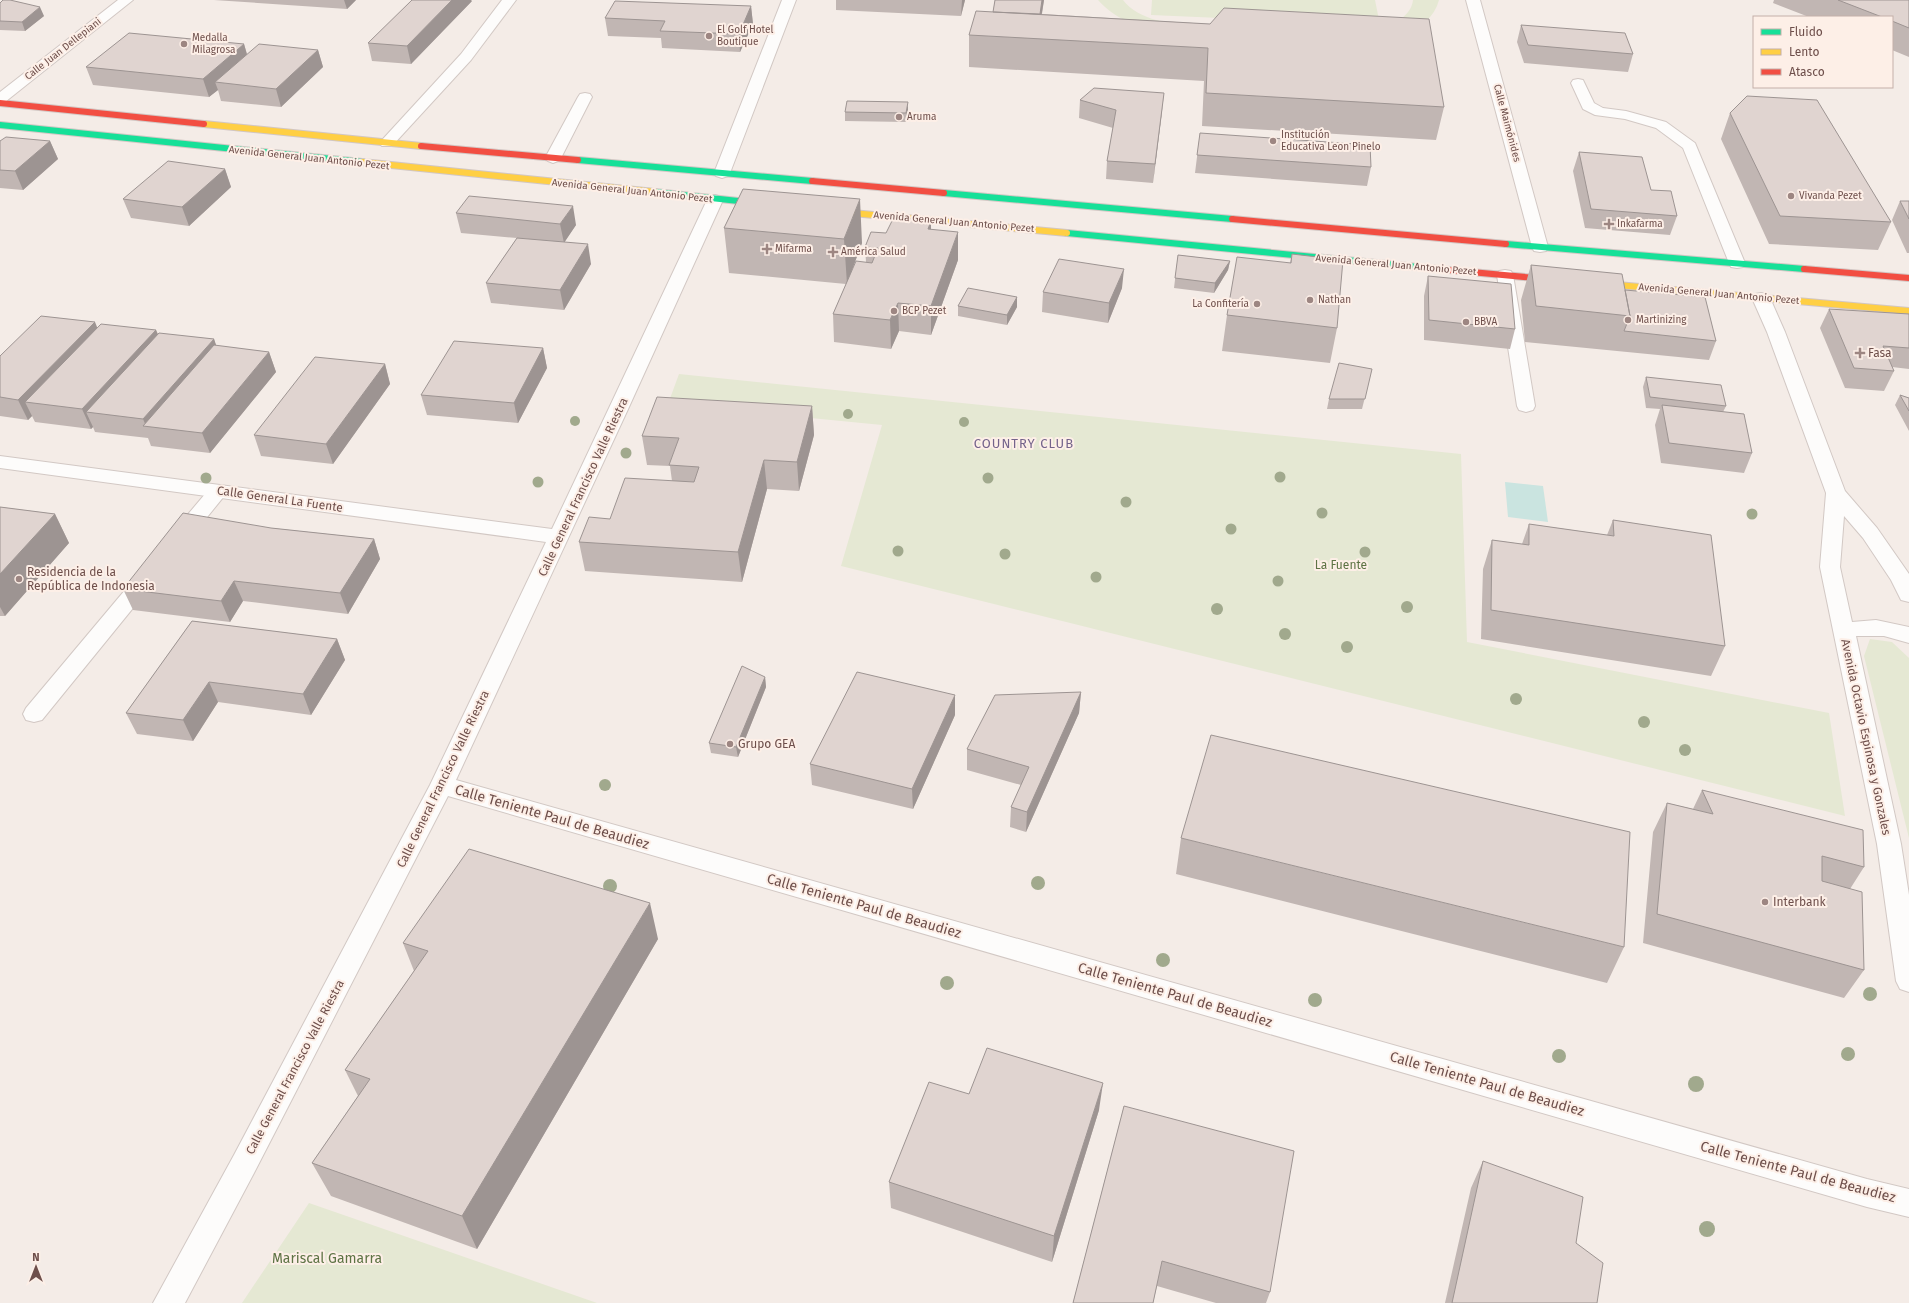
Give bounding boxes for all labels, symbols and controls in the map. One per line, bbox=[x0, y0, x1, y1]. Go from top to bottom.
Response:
street label: Calle Juan Dellepiani bbox=[22, 15, 104, 83]
legend bbox=[1753, 16, 1893, 88]
place label: El Golf Hotel Boutique bbox=[717, 24, 773, 48]
text: Fluido bbox=[1789, 25, 1823, 39]
marker: El Golf Hotel Boutique bbox=[704, 31, 714, 41]
place label: Medalla Milagrosa bbox=[192, 32, 235, 56]
marker: Medalla Milagrosa bbox=[179, 39, 189, 49]
text: Lento bbox=[1789, 45, 1819, 59]
text: Atasco bbox=[1789, 65, 1825, 79]
street label: Calle Maimónides bbox=[1491, 83, 1523, 163]
place label: Aruma bbox=[907, 111, 936, 123]
marker: Aruma bbox=[894, 112, 904, 122]
place label: Institución Educativa Leon Pinelo bbox=[1281, 129, 1381, 153]
marker: Institución Educativa Leon Pinelo bbox=[1268, 136, 1278, 146]
street label: Avenida General Juan Antonio Pezet bbox=[228, 144, 390, 172]
street label: Avenida General Juan Antonio Pezet bbox=[551, 177, 713, 205]
place label: Vivanda Pezet bbox=[1799, 190, 1862, 202]
marker: Vivanda Pezet bbox=[1786, 191, 1796, 201]
street label: Avenida General Juan Antonio Pezet bbox=[873, 209, 1035, 235]
place label: Inkafarma bbox=[1617, 218, 1663, 230]
marker: Inkafarma bbox=[1604, 219, 1614, 229]
place label: Mifarma bbox=[775, 243, 812, 255]
marker: Mifarma bbox=[762, 244, 772, 254]
place label: América Salud bbox=[841, 246, 906, 258]
marker: América Salud bbox=[828, 247, 838, 257]
street label: Avenida General Juan Antonio Pezet bbox=[1315, 252, 1477, 278]
street label: Avenida General Juan Antonio Pezet bbox=[1638, 281, 1800, 307]
place label: Nathan bbox=[1318, 294, 1351, 306]
marker: Nathan bbox=[1305, 295, 1315, 305]
place label: La Confitería bbox=[1192, 297, 1249, 310]
marker: La Confitería bbox=[1252, 299, 1262, 309]
place label: BCP Pezet bbox=[902, 305, 947, 317]
marker: BCP Pezet bbox=[889, 306, 899, 316]
place label: Martinizing bbox=[1636, 314, 1687, 326]
marker: Martinizing bbox=[1623, 315, 1633, 325]
place label: BBVA bbox=[1474, 316, 1497, 328]
marker: BBVA bbox=[1461, 317, 1471, 327]
place label: Fasa bbox=[1868, 346, 1892, 360]
marker: Fasa bbox=[1855, 348, 1865, 358]
street label: Calle General Francisco Valle Riestra bbox=[535, 395, 631, 579]
district label: COUNTRY CLUB bbox=[974, 436, 1074, 451]
street label: Calle General La Fuente bbox=[216, 483, 344, 515]
park label: La Fuente bbox=[1315, 558, 1367, 572]
place label: Residencia de la República de Indonesia bbox=[27, 565, 155, 593]
marker: Residencia de la República de Indonesia bbox=[14, 574, 24, 584]
street label: Avenida Octavio Espinosa y Gonzales bbox=[1838, 638, 1894, 837]
street label: Calle General Francisco Valle Riestra bbox=[394, 688, 492, 870]
place label: Grupo GEA bbox=[738, 737, 795, 751]
marker: Grupo GEA bbox=[725, 739, 735, 749]
street label: Calle Teniente Paul de Beaudiez bbox=[453, 781, 651, 853]
street label: Calle Teniente Paul de Beaudiez bbox=[765, 870, 963, 942]
place label: Interbank bbox=[1773, 895, 1826, 909]
marker: Interbank bbox=[1760, 897, 1770, 907]
street label: Calle Teniente Paul de Beaudiez bbox=[1076, 959, 1274, 1031]
street label: Calle General Francisco Valle Riestra bbox=[243, 977, 347, 1157]
street label: Calle Teniente Paul de Beaudiez bbox=[1388, 1048, 1586, 1120]
street label: Calle Teniente Paul de Beaudiez bbox=[1699, 1138, 1897, 1206]
north arrow bbox=[16, 1247, 56, 1287]
park label: Mariscal Gamarra bbox=[272, 1250, 382, 1267]
text: N bbox=[32, 1251, 40, 1264]

